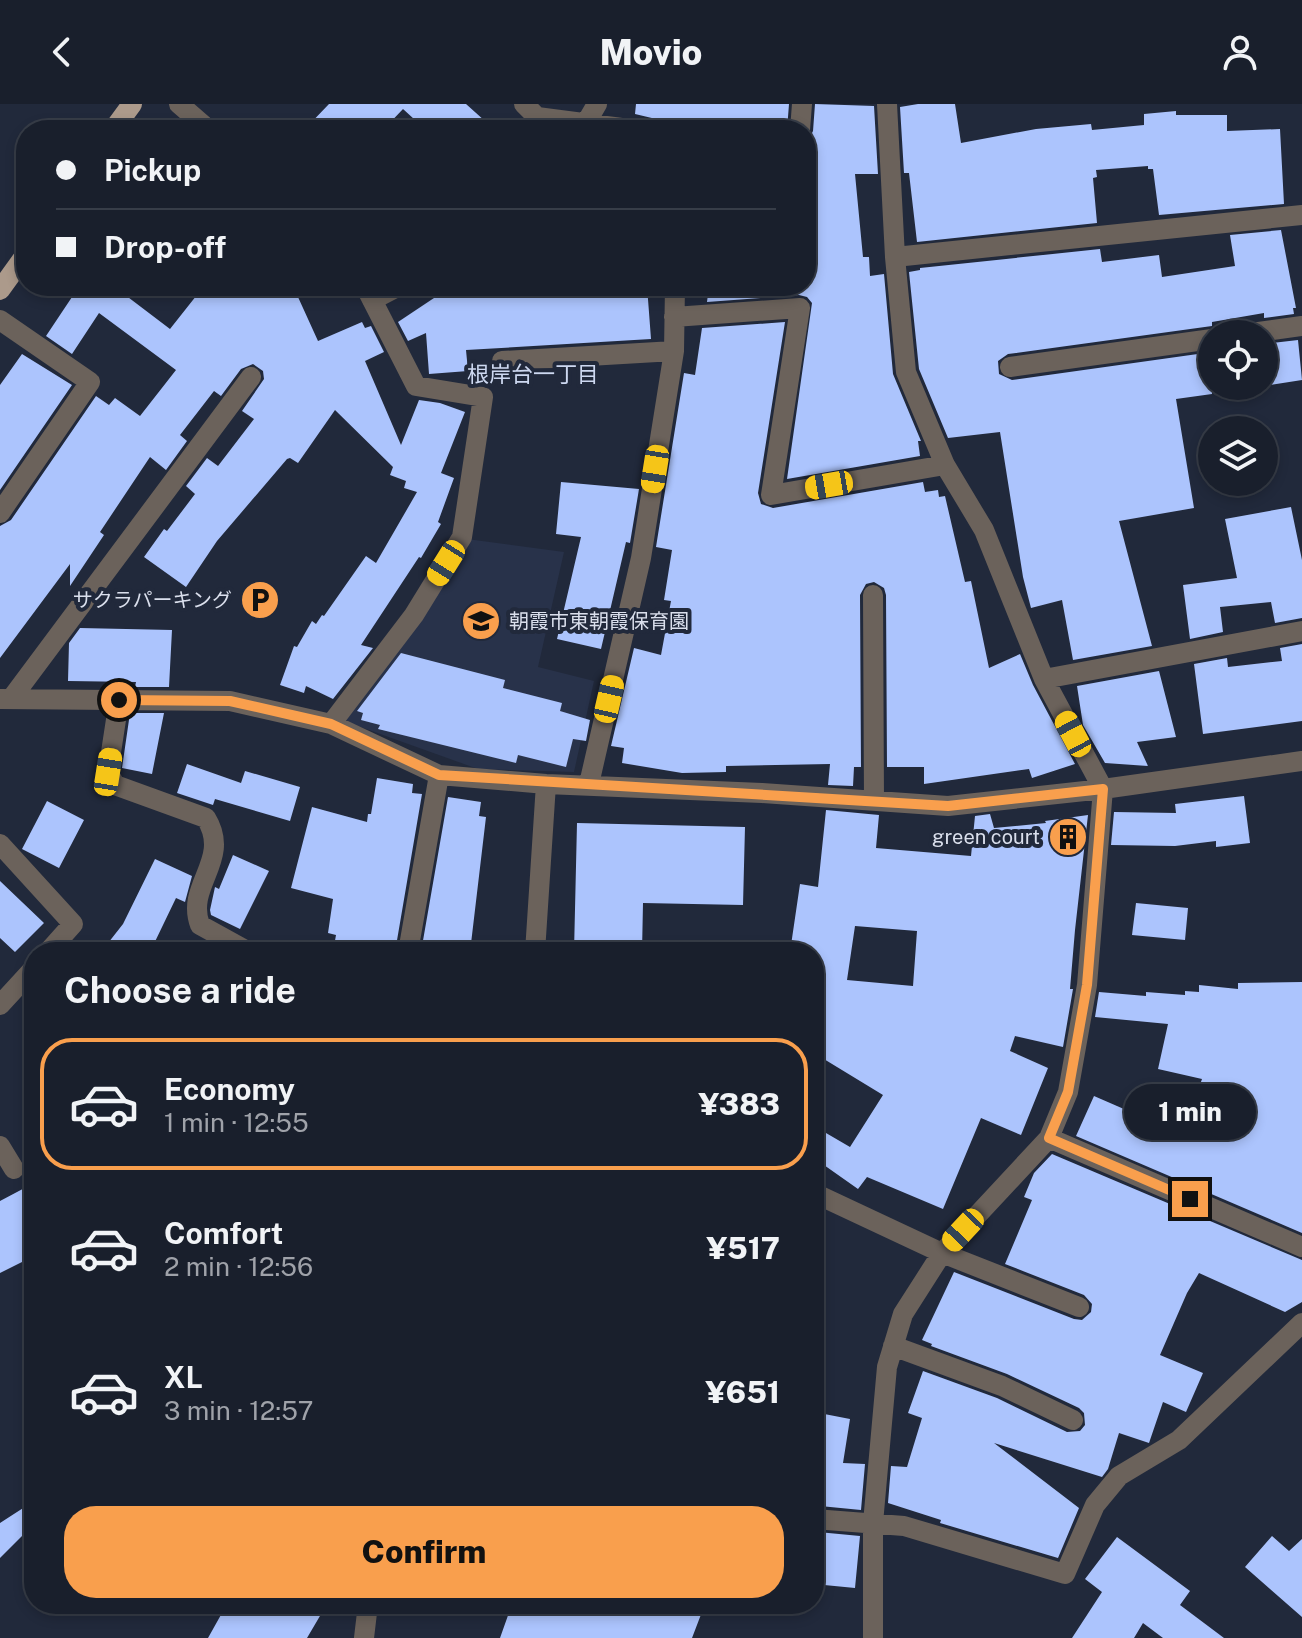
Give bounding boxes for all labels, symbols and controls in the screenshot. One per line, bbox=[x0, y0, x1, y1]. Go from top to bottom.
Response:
icon: back bbox=[40, 30, 84, 74]
icon: person bbox=[1218, 30, 1262, 74]
text: Movio bbox=[599, 31, 703, 73]
text: Pickup bbox=[104, 152, 201, 188]
text: Drop-off bbox=[104, 229, 226, 265]
map controls bbox=[1198, 320, 1278, 496]
button: locate bbox=[1198, 320, 1278, 400]
district label: 根岸台一丁目 bbox=[467, 361, 599, 387]
button: layers bbox=[1198, 416, 1278, 496]
car bbox=[639, 443, 671, 495]
car bbox=[803, 469, 855, 501]
car bbox=[423, 536, 469, 590]
parking icon: サクラパーキング bbox=[239, 579, 281, 621]
place label: サクラパーキング bbox=[73, 588, 232, 612]
school or university icon: 朝霞市東朝霞保育園 bbox=[460, 600, 502, 642]
place label: 朝霞市東朝霞保育園 bbox=[509, 609, 689, 633]
car bbox=[592, 673, 626, 725]
route start bbox=[101, 682, 137, 718]
car bbox=[1051, 707, 1095, 761]
car bbox=[92, 746, 124, 798]
building icon: green court bbox=[1047, 816, 1089, 858]
place label: green court bbox=[932, 825, 1040, 849]
text: Choose a ride bbox=[64, 969, 296, 1011]
icon: car bbox=[68, 1068, 140, 1140]
text: Economy bbox=[164, 1071, 295, 1107]
callout: 1 min bbox=[1124, 1083, 1256, 1139]
text: ¥383 bbox=[698, 1086, 780, 1122]
text: 1 min bbox=[1158, 1096, 1222, 1127]
text: 1 min · 12:55 bbox=[164, 1107, 309, 1138]
route end bbox=[1172, 1181, 1208, 1217]
car bbox=[938, 1204, 988, 1256]
icon: car bbox=[68, 1212, 140, 1284]
text: Comfort bbox=[164, 1215, 283, 1251]
text: ¥517 bbox=[707, 1230, 780, 1266]
text: 2 min · 12:56 bbox=[164, 1251, 313, 1282]
icon: car bbox=[68, 1356, 140, 1428]
text: XL bbox=[164, 1359, 203, 1395]
text: ¥651 bbox=[705, 1374, 780, 1410]
text: 3 min · 12:57 bbox=[164, 1395, 313, 1426]
button: Confirm bbox=[64, 1506, 784, 1598]

